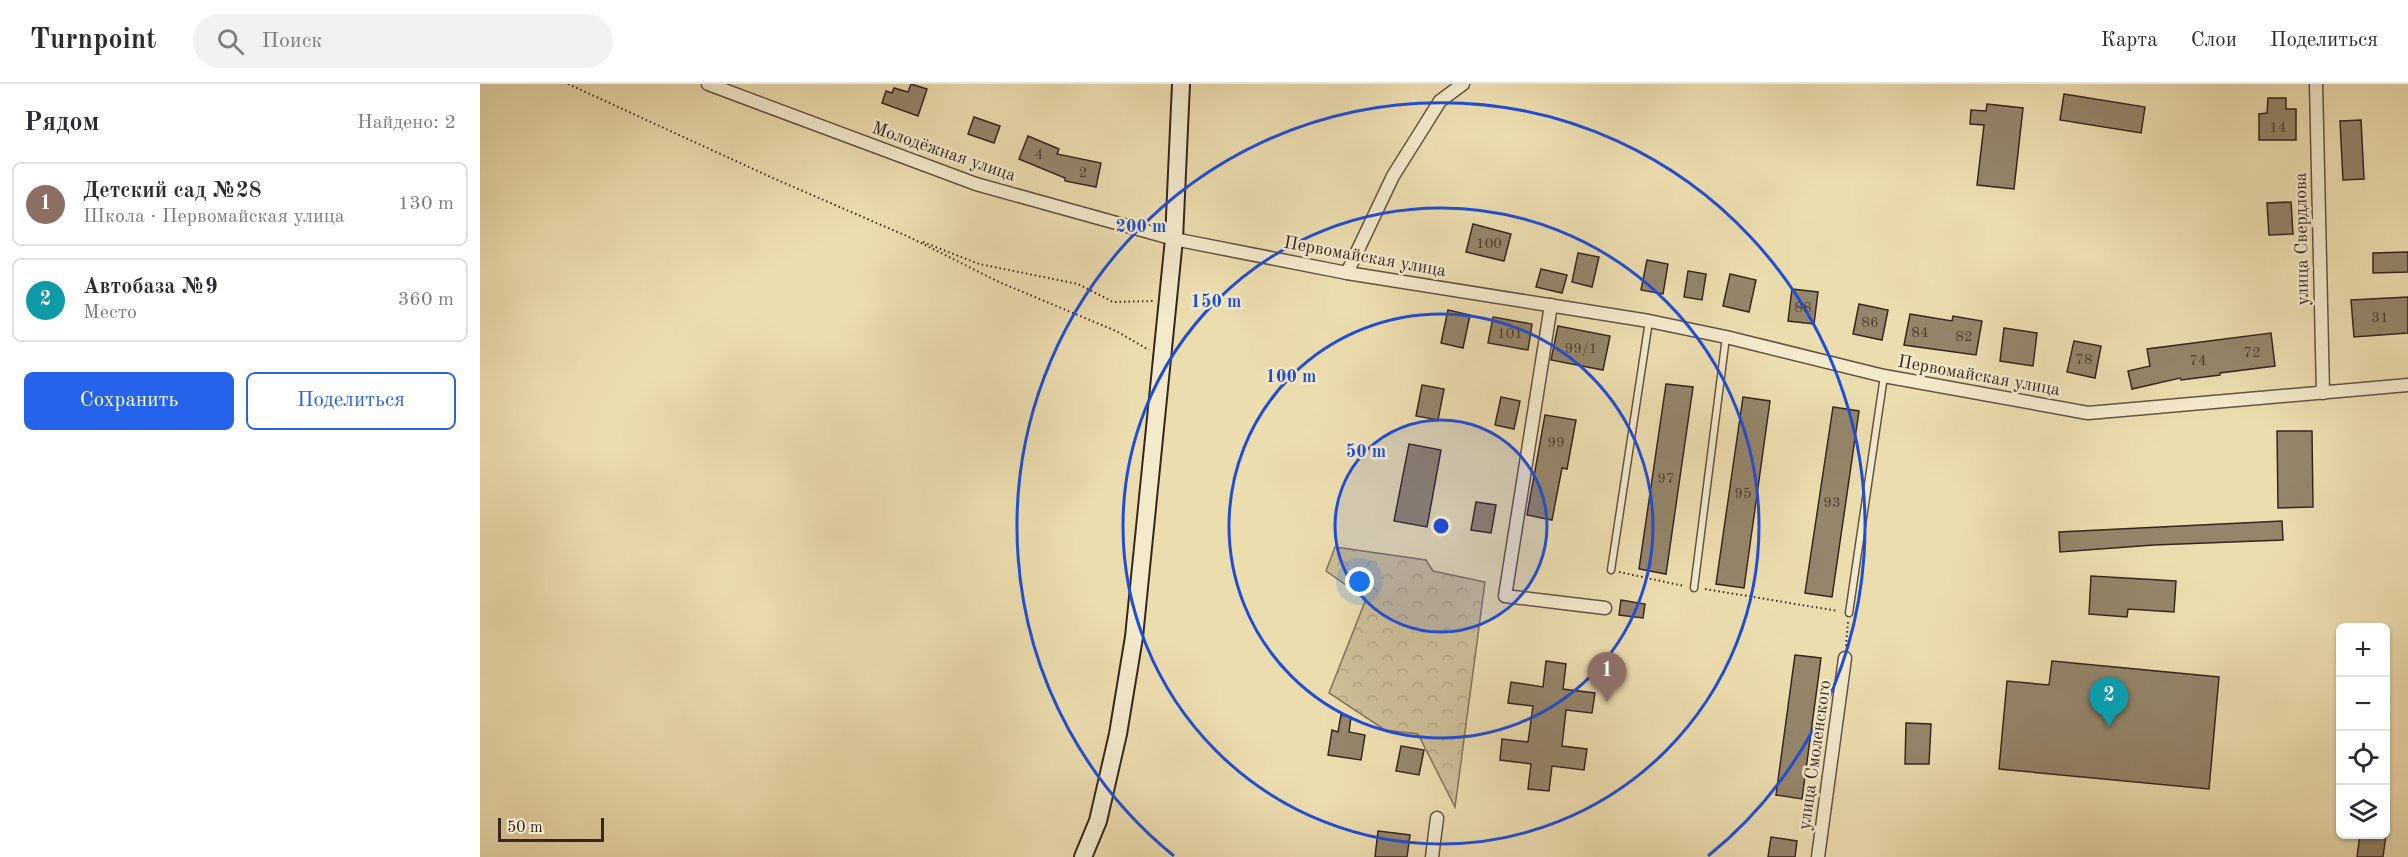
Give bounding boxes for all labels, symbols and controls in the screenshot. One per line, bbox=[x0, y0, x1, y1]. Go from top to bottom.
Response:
search box bbox=[193, 14, 613, 68]
icon: search bbox=[214, 25, 247, 58]
text: Turnpoint bbox=[30, 27, 157, 55]
text: Поиск bbox=[262, 30, 322, 52]
text: Карта bbox=[2101, 30, 2158, 51]
text: Слои bbox=[2191, 30, 2237, 51]
text: Поделиться bbox=[2270, 30, 2378, 51]
text: Рядом bbox=[24, 110, 99, 136]
text: Найдено: 2 bbox=[357, 113, 456, 133]
street label: Молодёжная улица bbox=[869, 119, 1018, 185]
house number: 14 bbox=[2269, 121, 2287, 136]
house number: 4 bbox=[1035, 148, 1043, 163]
house number: 2 bbox=[1079, 166, 1087, 181]
street label: улица Свердлова bbox=[2292, 172, 2312, 306]
text: Детский сад №28 bbox=[83, 180, 262, 202]
text: 1 bbox=[40, 194, 51, 214]
text: 130 m bbox=[398, 194, 454, 214]
text: Школа · Первомайская улица bbox=[83, 207, 345, 227]
text: 200 m bbox=[1116, 218, 1166, 236]
street label: Первомайская улица bbox=[1282, 234, 1447, 280]
house number: 100 bbox=[1476, 237, 1502, 252]
text: Автобаза №9 bbox=[83, 276, 218, 298]
text: 2 bbox=[40, 290, 51, 310]
text: 360 m bbox=[398, 290, 454, 310]
text: 150 m bbox=[1191, 293, 1241, 311]
house number: 88 bbox=[1794, 301, 1812, 316]
text: Место bbox=[83, 303, 137, 323]
house number: 31 bbox=[2371, 311, 2389, 326]
house number: 86 bbox=[1861, 316, 1879, 331]
house number: 84 bbox=[1911, 326, 1929, 341]
house number: 101 bbox=[1497, 327, 1523, 342]
house number: 82 bbox=[1955, 330, 1973, 345]
house number: 99/1 bbox=[1565, 342, 1597, 357]
house number: 72 bbox=[2243, 346, 2261, 361]
street label: Первомайская улица bbox=[1896, 353, 2061, 399]
house number: 78 bbox=[2075, 353, 2093, 368]
house number: 74 bbox=[2189, 354, 2207, 369]
text: 100 m bbox=[1266, 368, 1316, 386]
button: Сохранить bbox=[24, 372, 234, 430]
button: Поделиться bbox=[246, 372, 456, 430]
house number: 99 bbox=[1547, 436, 1565, 451]
text: 50 m bbox=[1346, 443, 1386, 461]
house number: 97 bbox=[1657, 472, 1675, 487]
house number: 95 bbox=[1734, 487, 1752, 502]
house number: 93 bbox=[1823, 496, 1841, 511]
centre of rings bbox=[1431, 516, 1451, 536]
your location bbox=[1345, 567, 1374, 596]
map controls bbox=[2336, 623, 2390, 839]
button: + bbox=[2336, 623, 2390, 677]
pin: 1 bbox=[1588, 652, 1626, 702]
button: − bbox=[2336, 677, 2390, 731]
pin: 2 bbox=[2090, 678, 2128, 727]
street label: улица Смоленского bbox=[1796, 679, 1834, 831]
button: locate bbox=[2336, 731, 2390, 785]
button: layers bbox=[2336, 785, 2390, 839]
scale bar bbox=[498, 815, 604, 842]
text: 50 m bbox=[507, 820, 543, 836]

